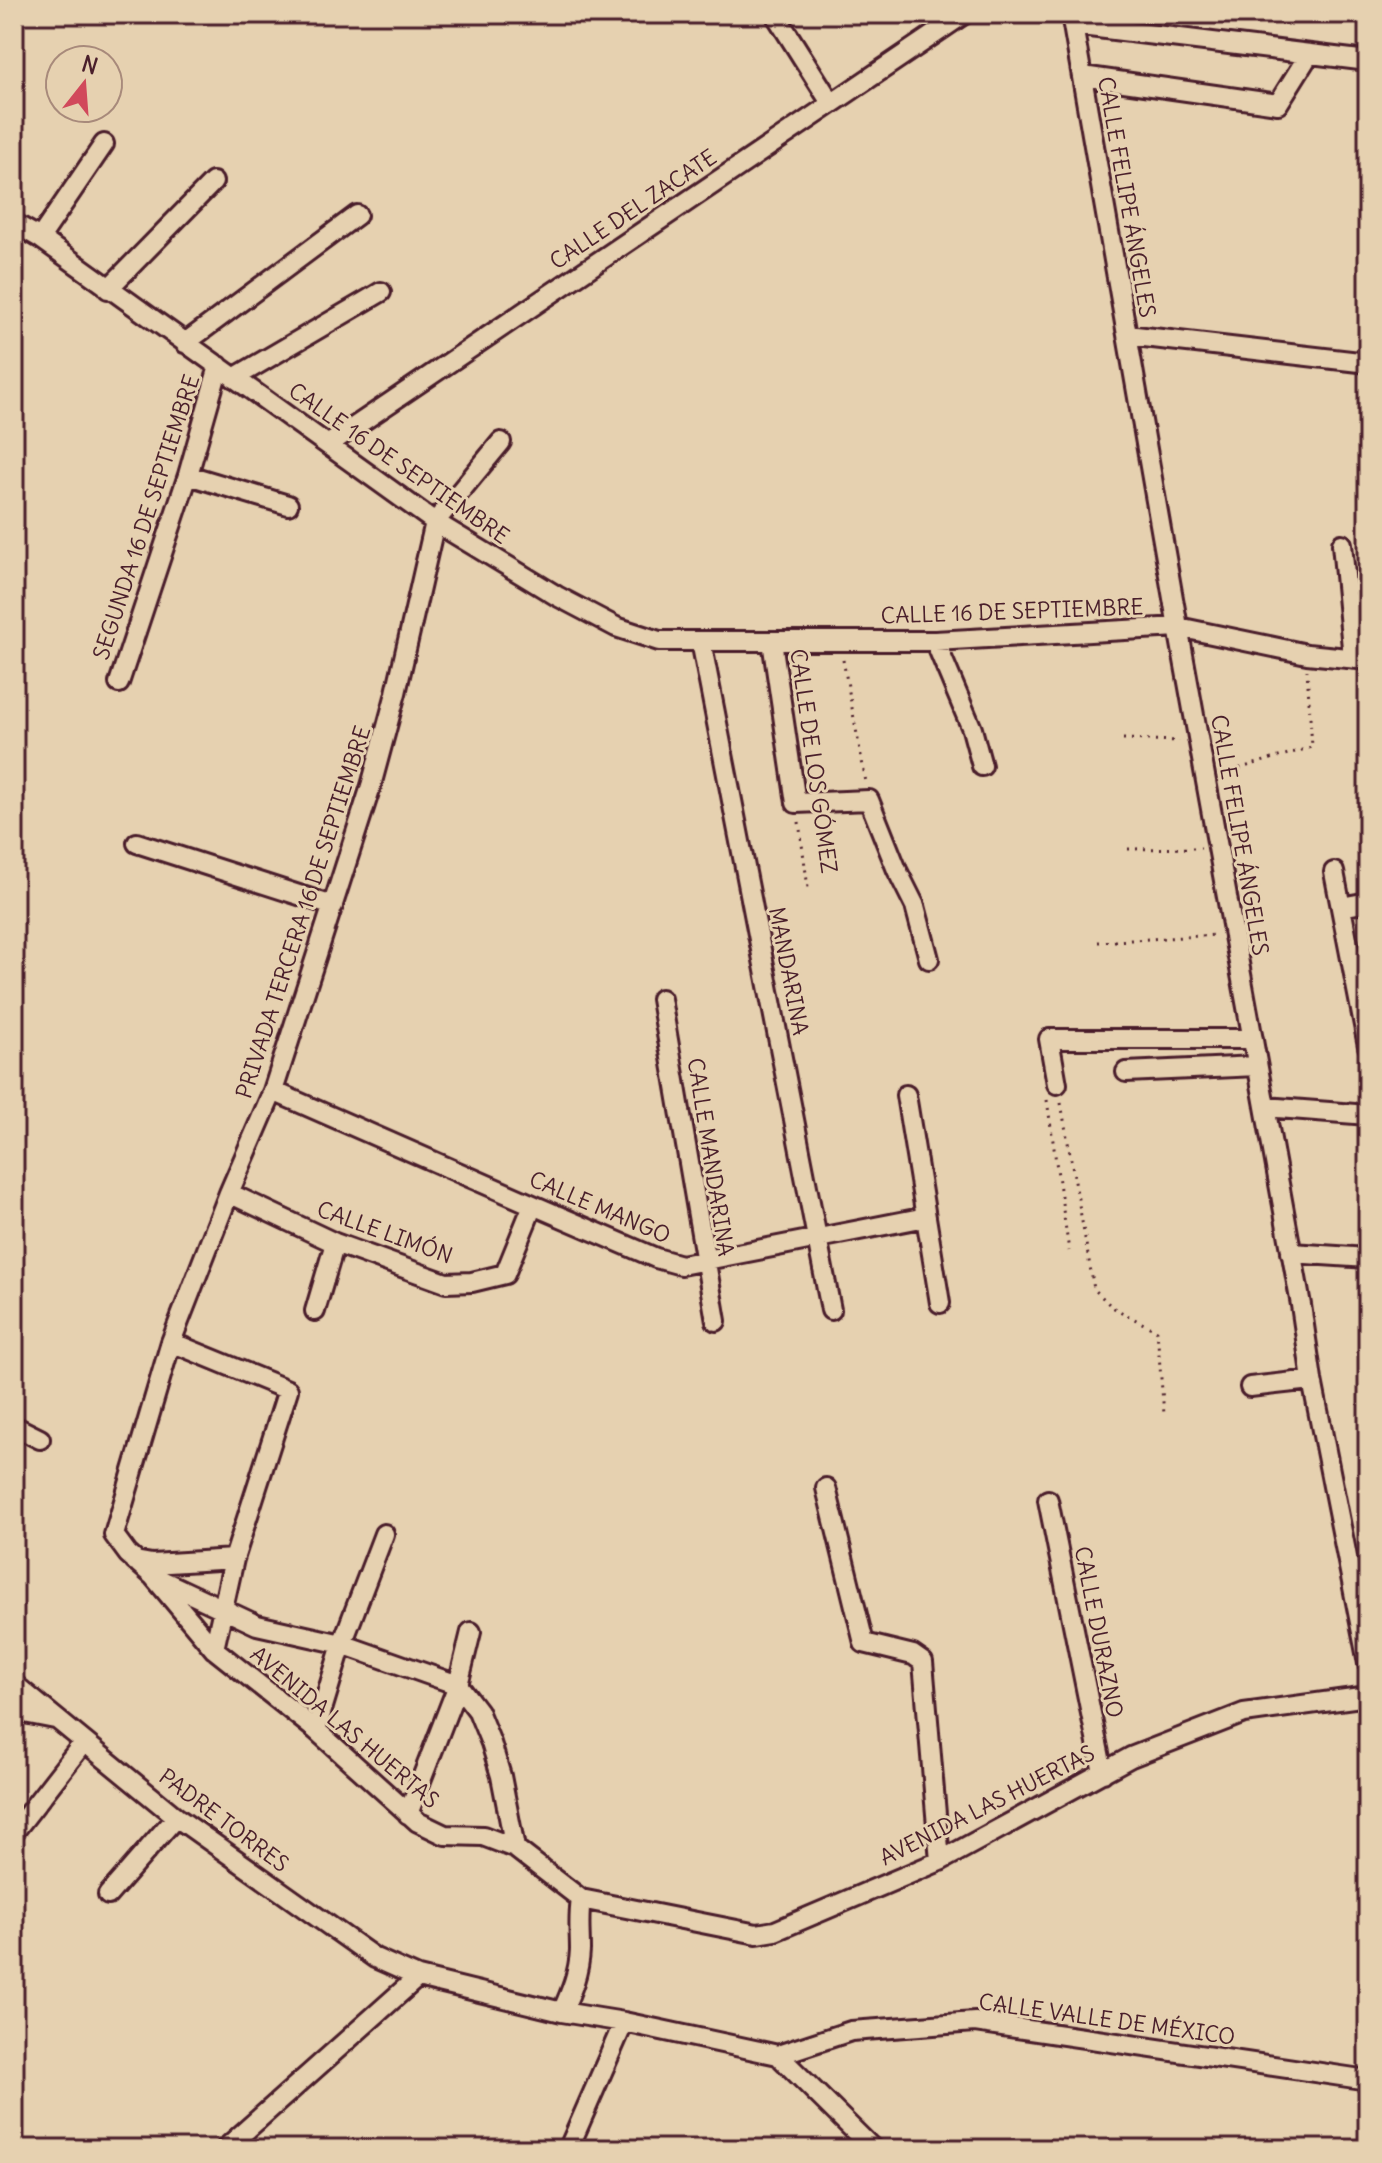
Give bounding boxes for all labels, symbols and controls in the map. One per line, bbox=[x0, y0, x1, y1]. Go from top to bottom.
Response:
north arrow bbox=[44, 44, 124, 124]
text: N bbox=[78, 49, 101, 80]
street label: CALLE FELIPE ÁNGELES bbox=[1092, 74, 1162, 320]
street label: CALLE DEL ZACATE bbox=[544, 143, 722, 275]
street label: SEGUNDA 16 DE SEPTIEMBRE bbox=[87, 371, 205, 663]
street label: CALLE 16 DE SEPTIEMBRE bbox=[283, 376, 515, 550]
street label: CALLE 16 DE SEPTIEMBRE bbox=[880, 592, 1144, 630]
street label: CALLE DE LOS GÓMEZ bbox=[784, 647, 844, 875]
street label: CALLE FELIPE ÁNGELES bbox=[1205, 712, 1275, 958]
street label: PRIVADA TERCERA 16 DE SEPTIEMBRE bbox=[229, 722, 377, 1102]
street label: MANDARINA bbox=[763, 905, 815, 1037]
street label: CALLE MANDARINA bbox=[681, 1056, 741, 1258]
street label: CALLE MANGO bbox=[525, 1165, 675, 1249]
street label: CALLE LIMÓN bbox=[313, 1194, 457, 1270]
street label: CALLE DURAZNO bbox=[1069, 1544, 1129, 1720]
street label: AVENIDA LAS HUERTAS bbox=[245, 1640, 445, 1814]
street label: AVENIDA LAS HUERTAS bbox=[875, 1739, 1099, 1871]
street label: PADRE TORRES bbox=[154, 1762, 294, 1878]
street label: CALLE VALLE DE MÉXICO bbox=[977, 1987, 1237, 2051]

